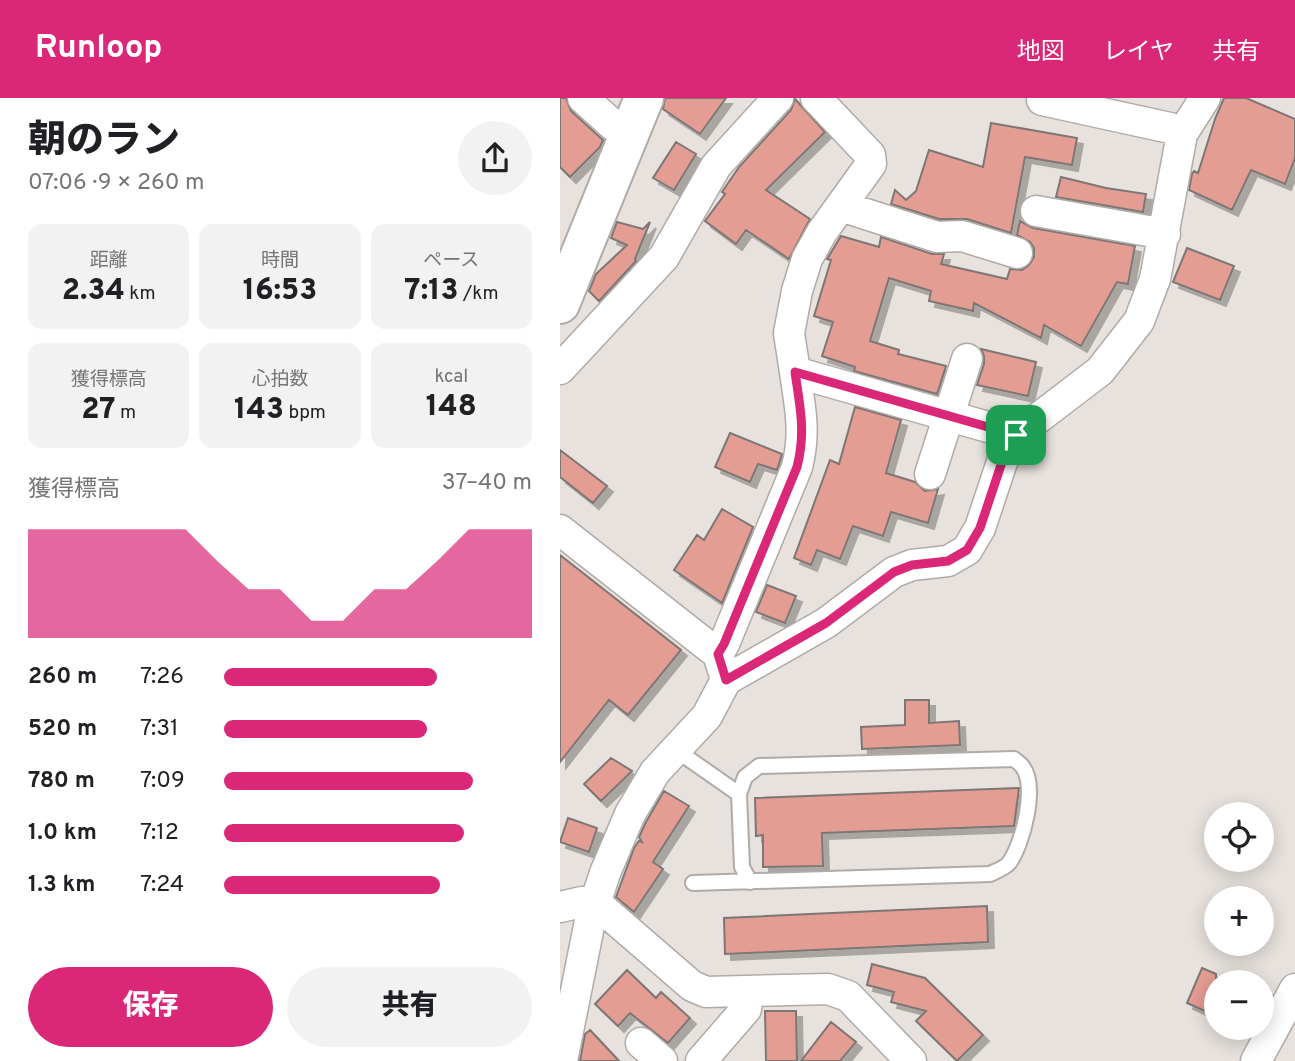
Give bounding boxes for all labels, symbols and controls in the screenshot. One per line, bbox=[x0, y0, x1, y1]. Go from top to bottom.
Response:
text: Runloop bbox=[35, 28, 162, 70]
text: 地図 bbox=[1017, 38, 1065, 68]
text: レイヤ bbox=[1103, 38, 1174, 68]
text: 共有 bbox=[1212, 38, 1260, 68]
text: 朝のラン bbox=[28, 118, 180, 167]
button: share bbox=[458, 121, 532, 195]
text: 07:06 · 9 × 260 m bbox=[28, 169, 204, 198]
text: 距離 bbox=[90, 249, 128, 273]
text: 時間 bbox=[261, 249, 299, 273]
text: ペース bbox=[423, 249, 479, 273]
text: 2.34 bbox=[62, 273, 125, 310]
text: 16:53 bbox=[243, 273, 317, 310]
text: 7:13 bbox=[404, 273, 459, 310]
text: km bbox=[125, 282, 156, 306]
text: /km bbox=[459, 282, 498, 306]
text: kcal bbox=[434, 365, 468, 389]
text: 獲得標高 bbox=[71, 368, 147, 392]
text: 心拍数 bbox=[251, 368, 309, 392]
text: 148 bbox=[426, 389, 477, 426]
text: 27 bbox=[81, 392, 116, 429]
text: 143 bbox=[234, 392, 284, 429]
text: m bbox=[116, 401, 136, 425]
text: bpm bbox=[284, 401, 326, 425]
pin bbox=[986, 405, 1046, 465]
icon: arrive bbox=[997, 416, 1035, 454]
text: 37–40 m bbox=[442, 469, 532, 498]
text: 獲得標高 bbox=[28, 476, 120, 505]
text: 260 m bbox=[28, 663, 97, 692]
text: 7:26 bbox=[140, 663, 184, 692]
text: 520 m bbox=[28, 715, 97, 744]
text: 7:31 bbox=[140, 715, 179, 744]
text: 780 m bbox=[28, 767, 95, 796]
text: 7:09 bbox=[140, 767, 185, 796]
map controls bbox=[1204, 802, 1274, 1040]
button: locate bbox=[1204, 802, 1274, 872]
text: 1.0 km bbox=[28, 819, 97, 848]
text: 7:12 bbox=[140, 819, 179, 848]
text: 1.3 km bbox=[28, 871, 95, 900]
text: 7:24 bbox=[140, 871, 184, 900]
button: + bbox=[1204, 886, 1274, 956]
button: 保存 bbox=[28, 967, 273, 1047]
button: 共有 bbox=[287, 967, 532, 1047]
button: − bbox=[1204, 970, 1274, 1040]

